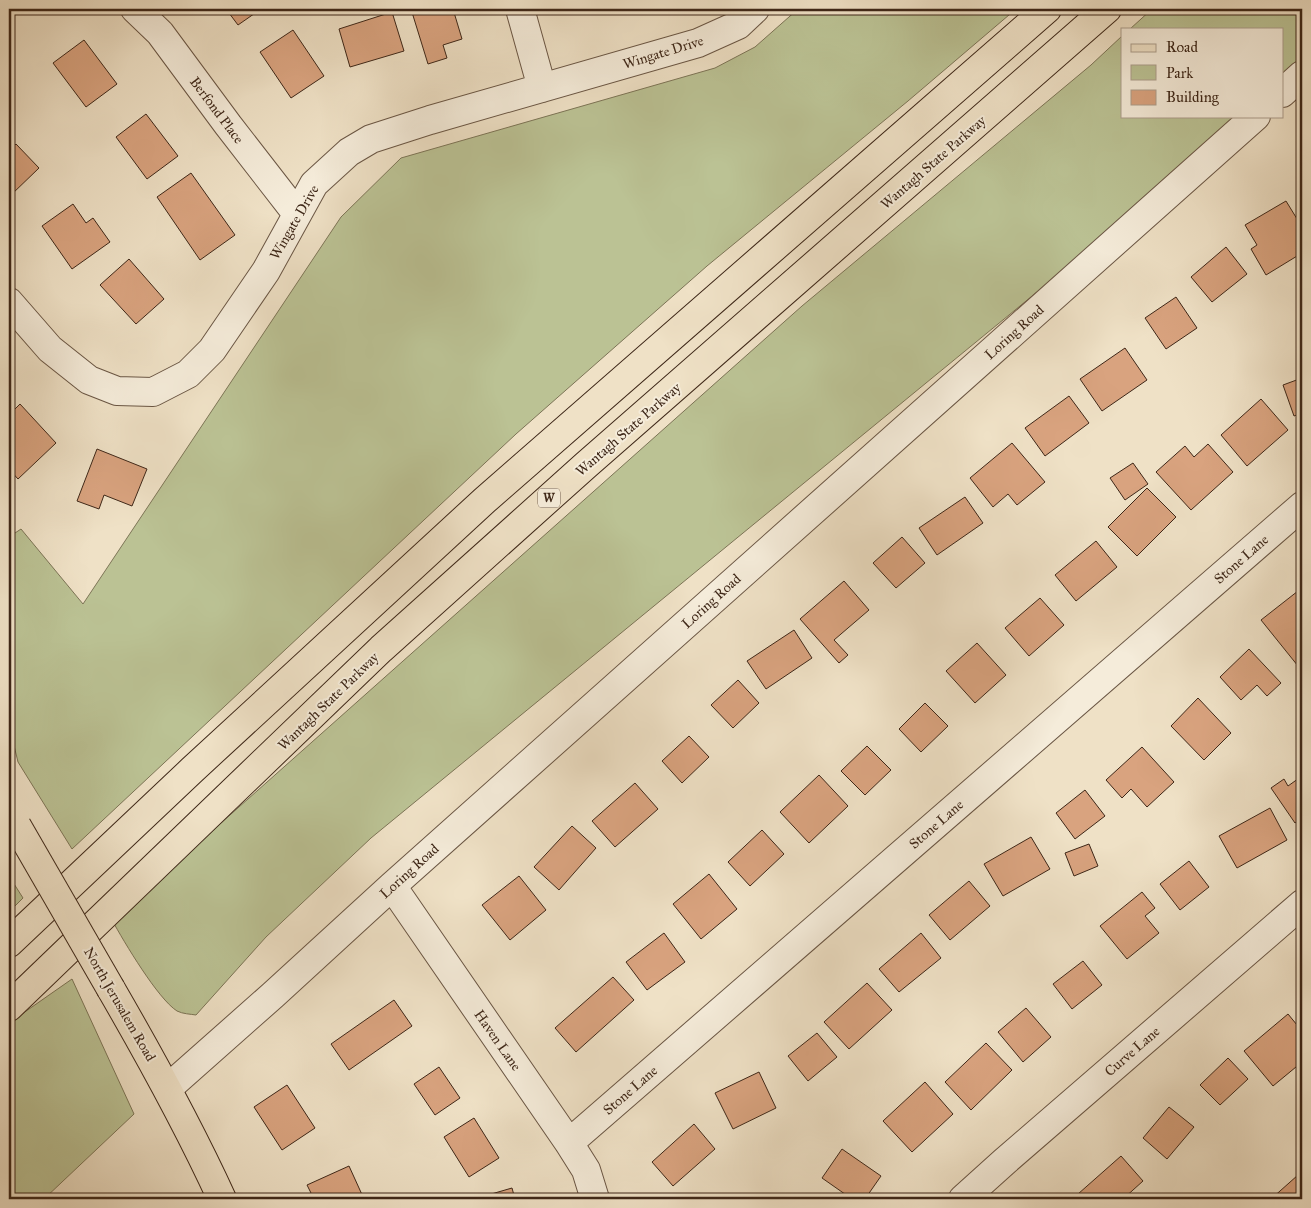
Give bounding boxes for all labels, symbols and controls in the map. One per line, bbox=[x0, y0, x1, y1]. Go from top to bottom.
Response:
legend bbox=[1121, 28, 1284, 118]
street label: Wingate Drive bbox=[621, 32, 706, 73]
text: Road bbox=[1166, 38, 1198, 56]
text: Park bbox=[1166, 64, 1193, 82]
street label: Berfond Place bbox=[186, 74, 247, 147]
text: Building bbox=[1166, 88, 1220, 106]
street label: Wantagh State Parkway bbox=[877, 112, 990, 213]
street label: Wingate Drive bbox=[266, 182, 323, 263]
street label: Loring Road bbox=[981, 301, 1047, 363]
street label: Wantagh State Parkway bbox=[572, 379, 685, 480]
road number: W bbox=[538, 488, 560, 508]
street label: Stone Lane bbox=[1211, 531, 1272, 588]
street label: Loring Road bbox=[678, 570, 744, 632]
street label: Wantagh State Parkway bbox=[274, 649, 383, 754]
street label: Stone Lane bbox=[906, 796, 967, 853]
street label: Loring Road bbox=[376, 840, 442, 902]
street label: North Jerusalem Road bbox=[79, 944, 159, 1065]
street label: Haven Lane bbox=[470, 1007, 525, 1074]
street label: Curve Lane bbox=[1101, 1023, 1163, 1080]
street label: Stone Lane bbox=[600, 1062, 661, 1119]

